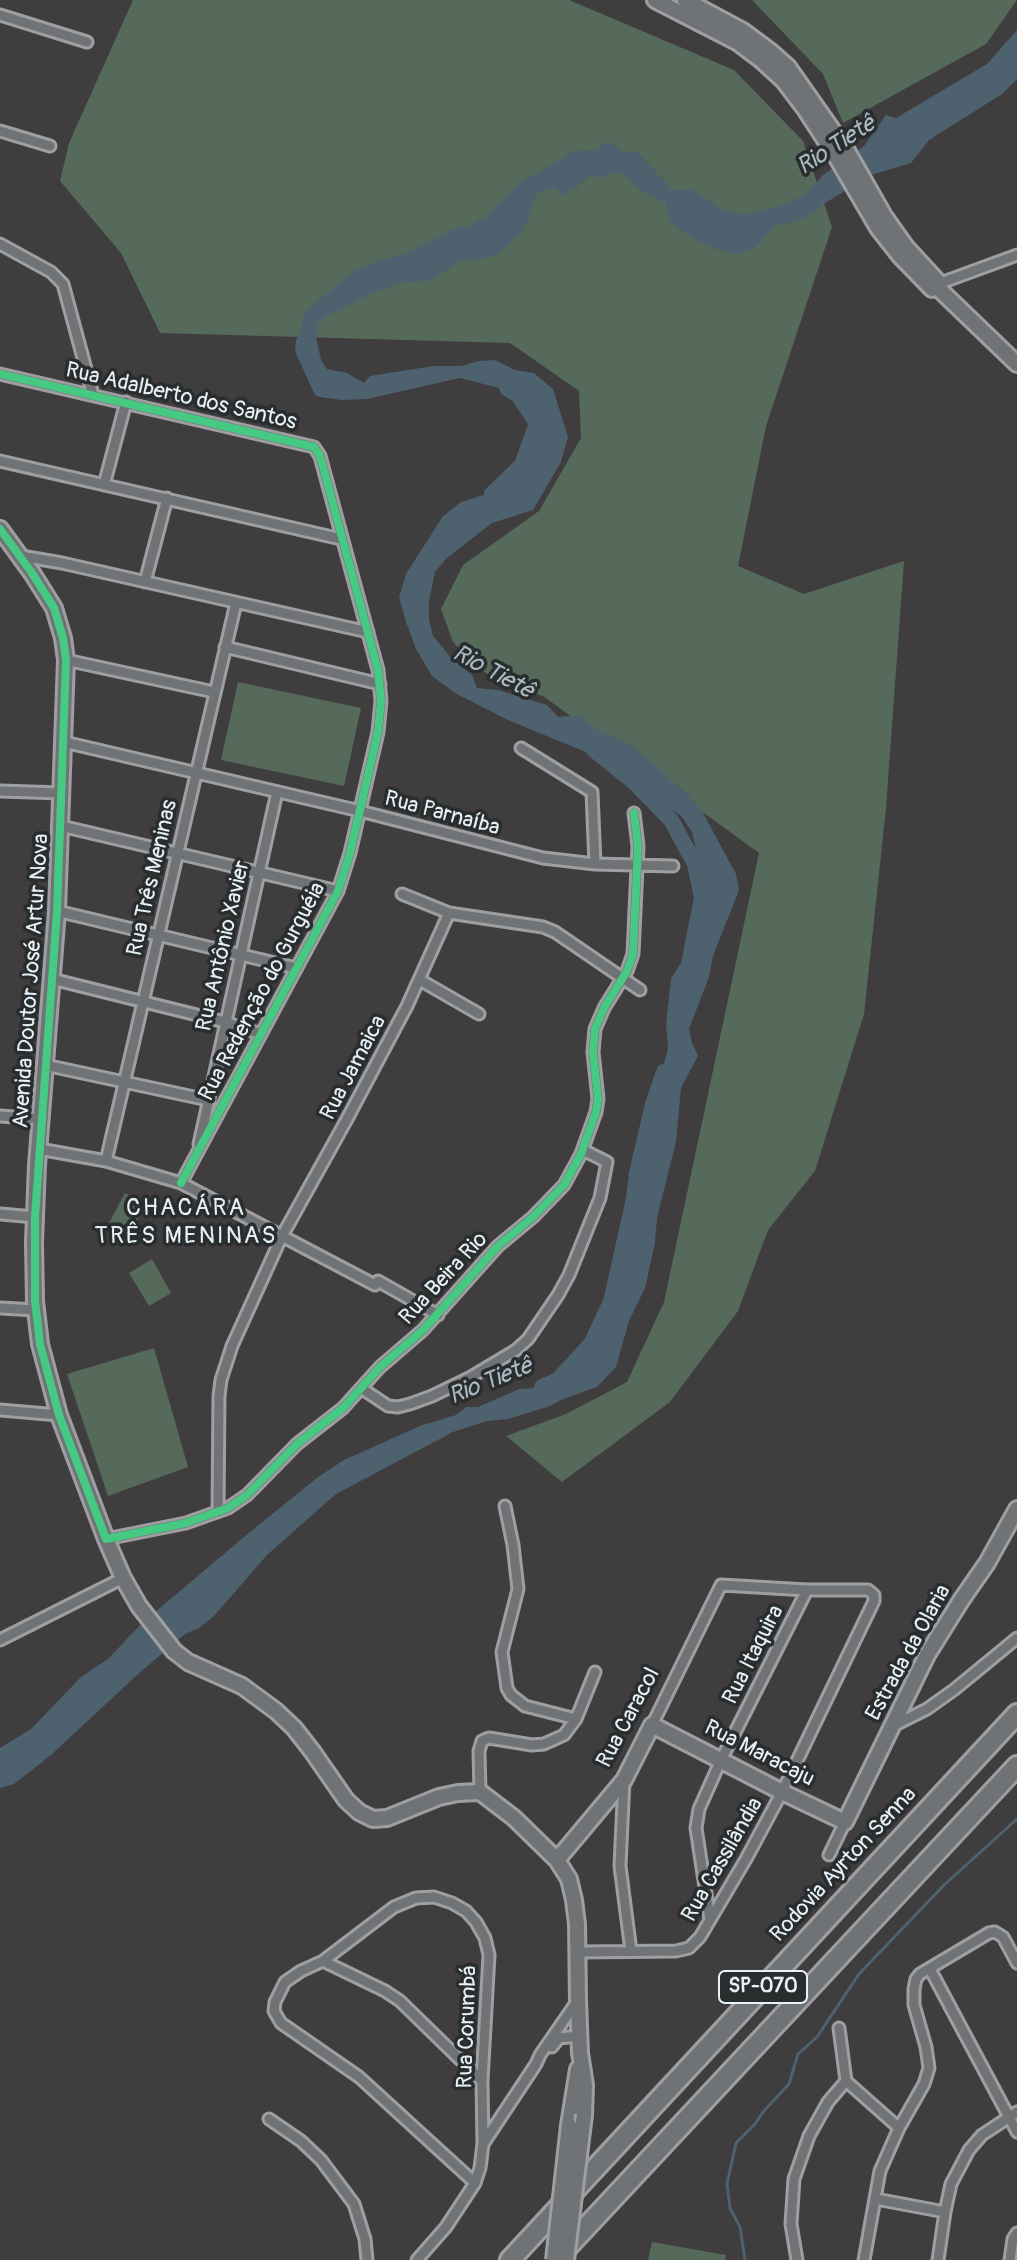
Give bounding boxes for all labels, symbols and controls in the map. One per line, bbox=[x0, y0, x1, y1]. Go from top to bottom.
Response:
water label: Rio Tietê bbox=[792, 110, 882, 182]
street label: Rua Adalberto dos Santos bbox=[63, 358, 299, 436]
water label: Rio Tietê bbox=[447, 640, 539, 706]
street label: Rua Parnaíba bbox=[382, 786, 502, 842]
street label: Rua Três Meninas bbox=[122, 797, 184, 959]
street label: Avenida Doutor José Artur Nova bbox=[9, 833, 55, 1129]
street label: Rua Antônio Xavier bbox=[192, 858, 256, 1034]
street label: Rua Redenção do Gurguéia bbox=[194, 878, 332, 1106]
street label: Rua Jamaica bbox=[315, 1011, 393, 1125]
district label: CHACÁRA TRÊS MENINAS bbox=[95, 1195, 277, 1251]
street label: Rua Beira Rio bbox=[394, 1227, 494, 1331]
water label: Rio Tietê bbox=[445, 1352, 537, 1412]
street label: Estrada da Olaria bbox=[861, 1580, 957, 1726]
street label: Rua Itaquira bbox=[718, 1601, 790, 1709]
street label: Rua Caracol bbox=[592, 1664, 666, 1772]
street label: Rua Maracaju bbox=[700, 1715, 818, 1793]
street label: Rodovia Ayrton Senna bbox=[765, 1782, 923, 1948]
street label: Rua Cassilândia bbox=[677, 1793, 769, 1927]
street label: Rua Corumbá bbox=[453, 1965, 483, 2089]
road number: SP-070 bbox=[719, 1971, 807, 2003]

